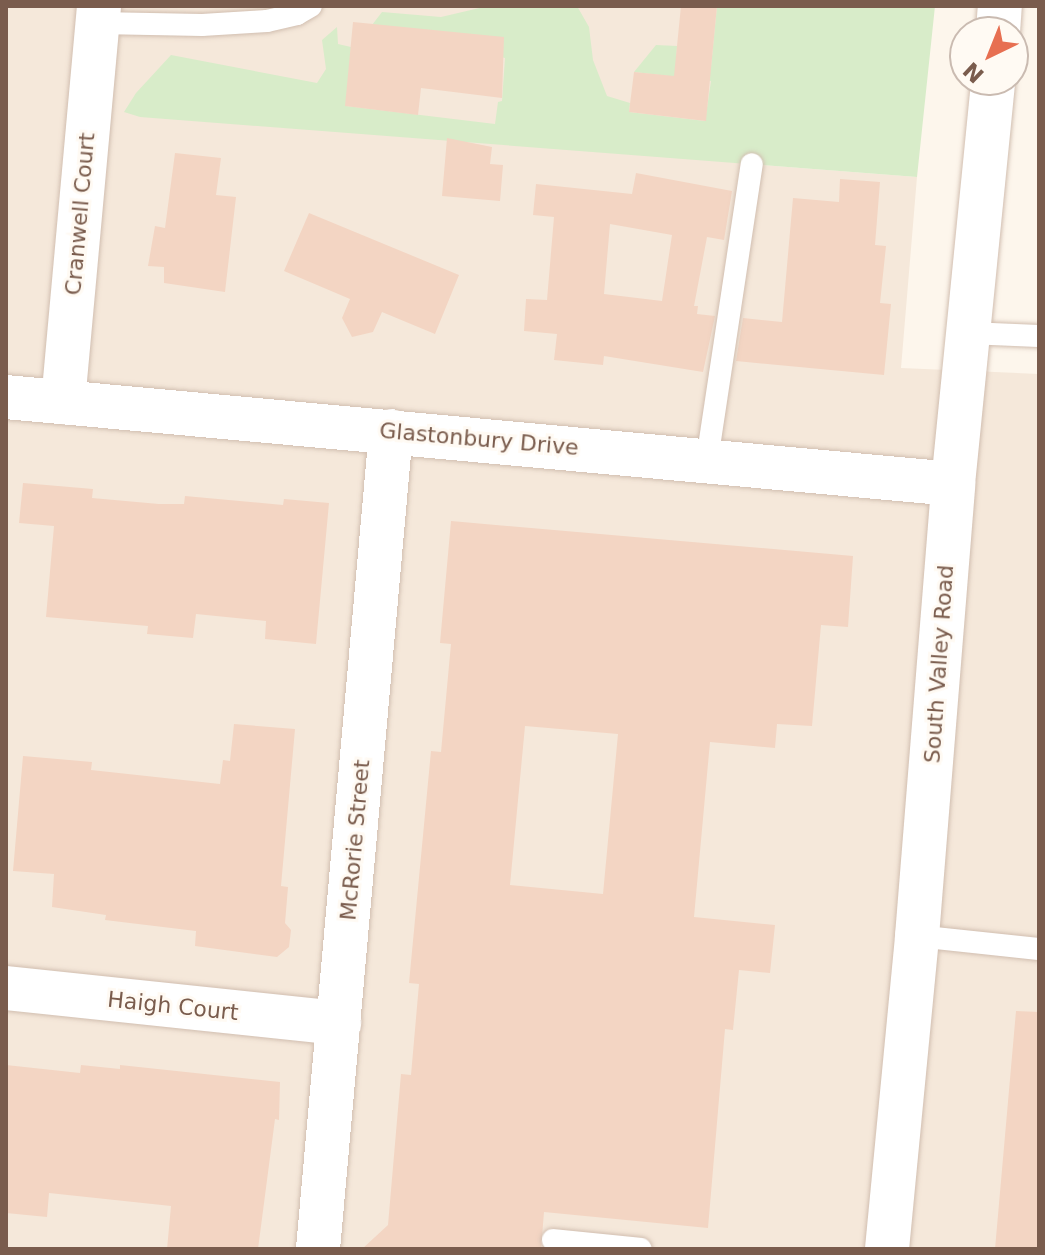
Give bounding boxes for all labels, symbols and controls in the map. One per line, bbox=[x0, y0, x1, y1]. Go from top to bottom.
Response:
north arrow bbox=[949, 16, 1029, 96]
text: N bbox=[958, 57, 989, 88]
street label: Cranwell Court bbox=[60, 132, 100, 296]
street label: Glastonbury Drive bbox=[378, 417, 580, 461]
street label: South Valley Road bbox=[919, 564, 959, 764]
street label: McRorie Street bbox=[335, 758, 375, 922]
street label: Haigh Court bbox=[106, 986, 240, 1026]

